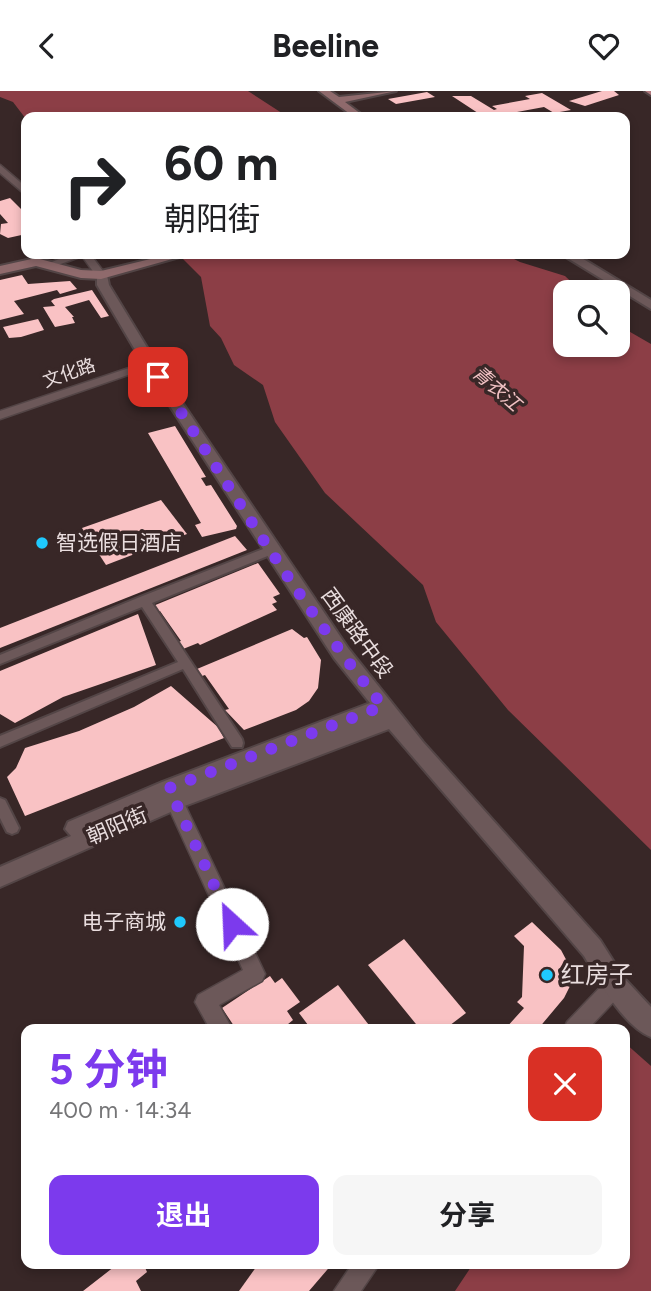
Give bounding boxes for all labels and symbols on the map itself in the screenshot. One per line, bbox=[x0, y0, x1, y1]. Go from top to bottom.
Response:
pin bbox=[128, 347, 188, 407]
street label: 文化路 bbox=[40, 354, 98, 392]
water label: 青衣江 bbox=[468, 361, 527, 417]
place label: 智选假日酒店 bbox=[56, 530, 182, 555]
marker: 智选假日酒店 bbox=[34, 535, 50, 551]
street label: 西康路中段 bbox=[316, 583, 398, 683]
street label: 朝阳街 bbox=[83, 802, 151, 849]
position arrow bbox=[195, 887, 269, 961]
place label: 电子商城 bbox=[82, 909, 166, 934]
marker: 电子商城 bbox=[172, 914, 188, 930]
place label: 红房子 bbox=[561, 960, 633, 989]
marker: 红房子 bbox=[539, 967, 555, 983]

